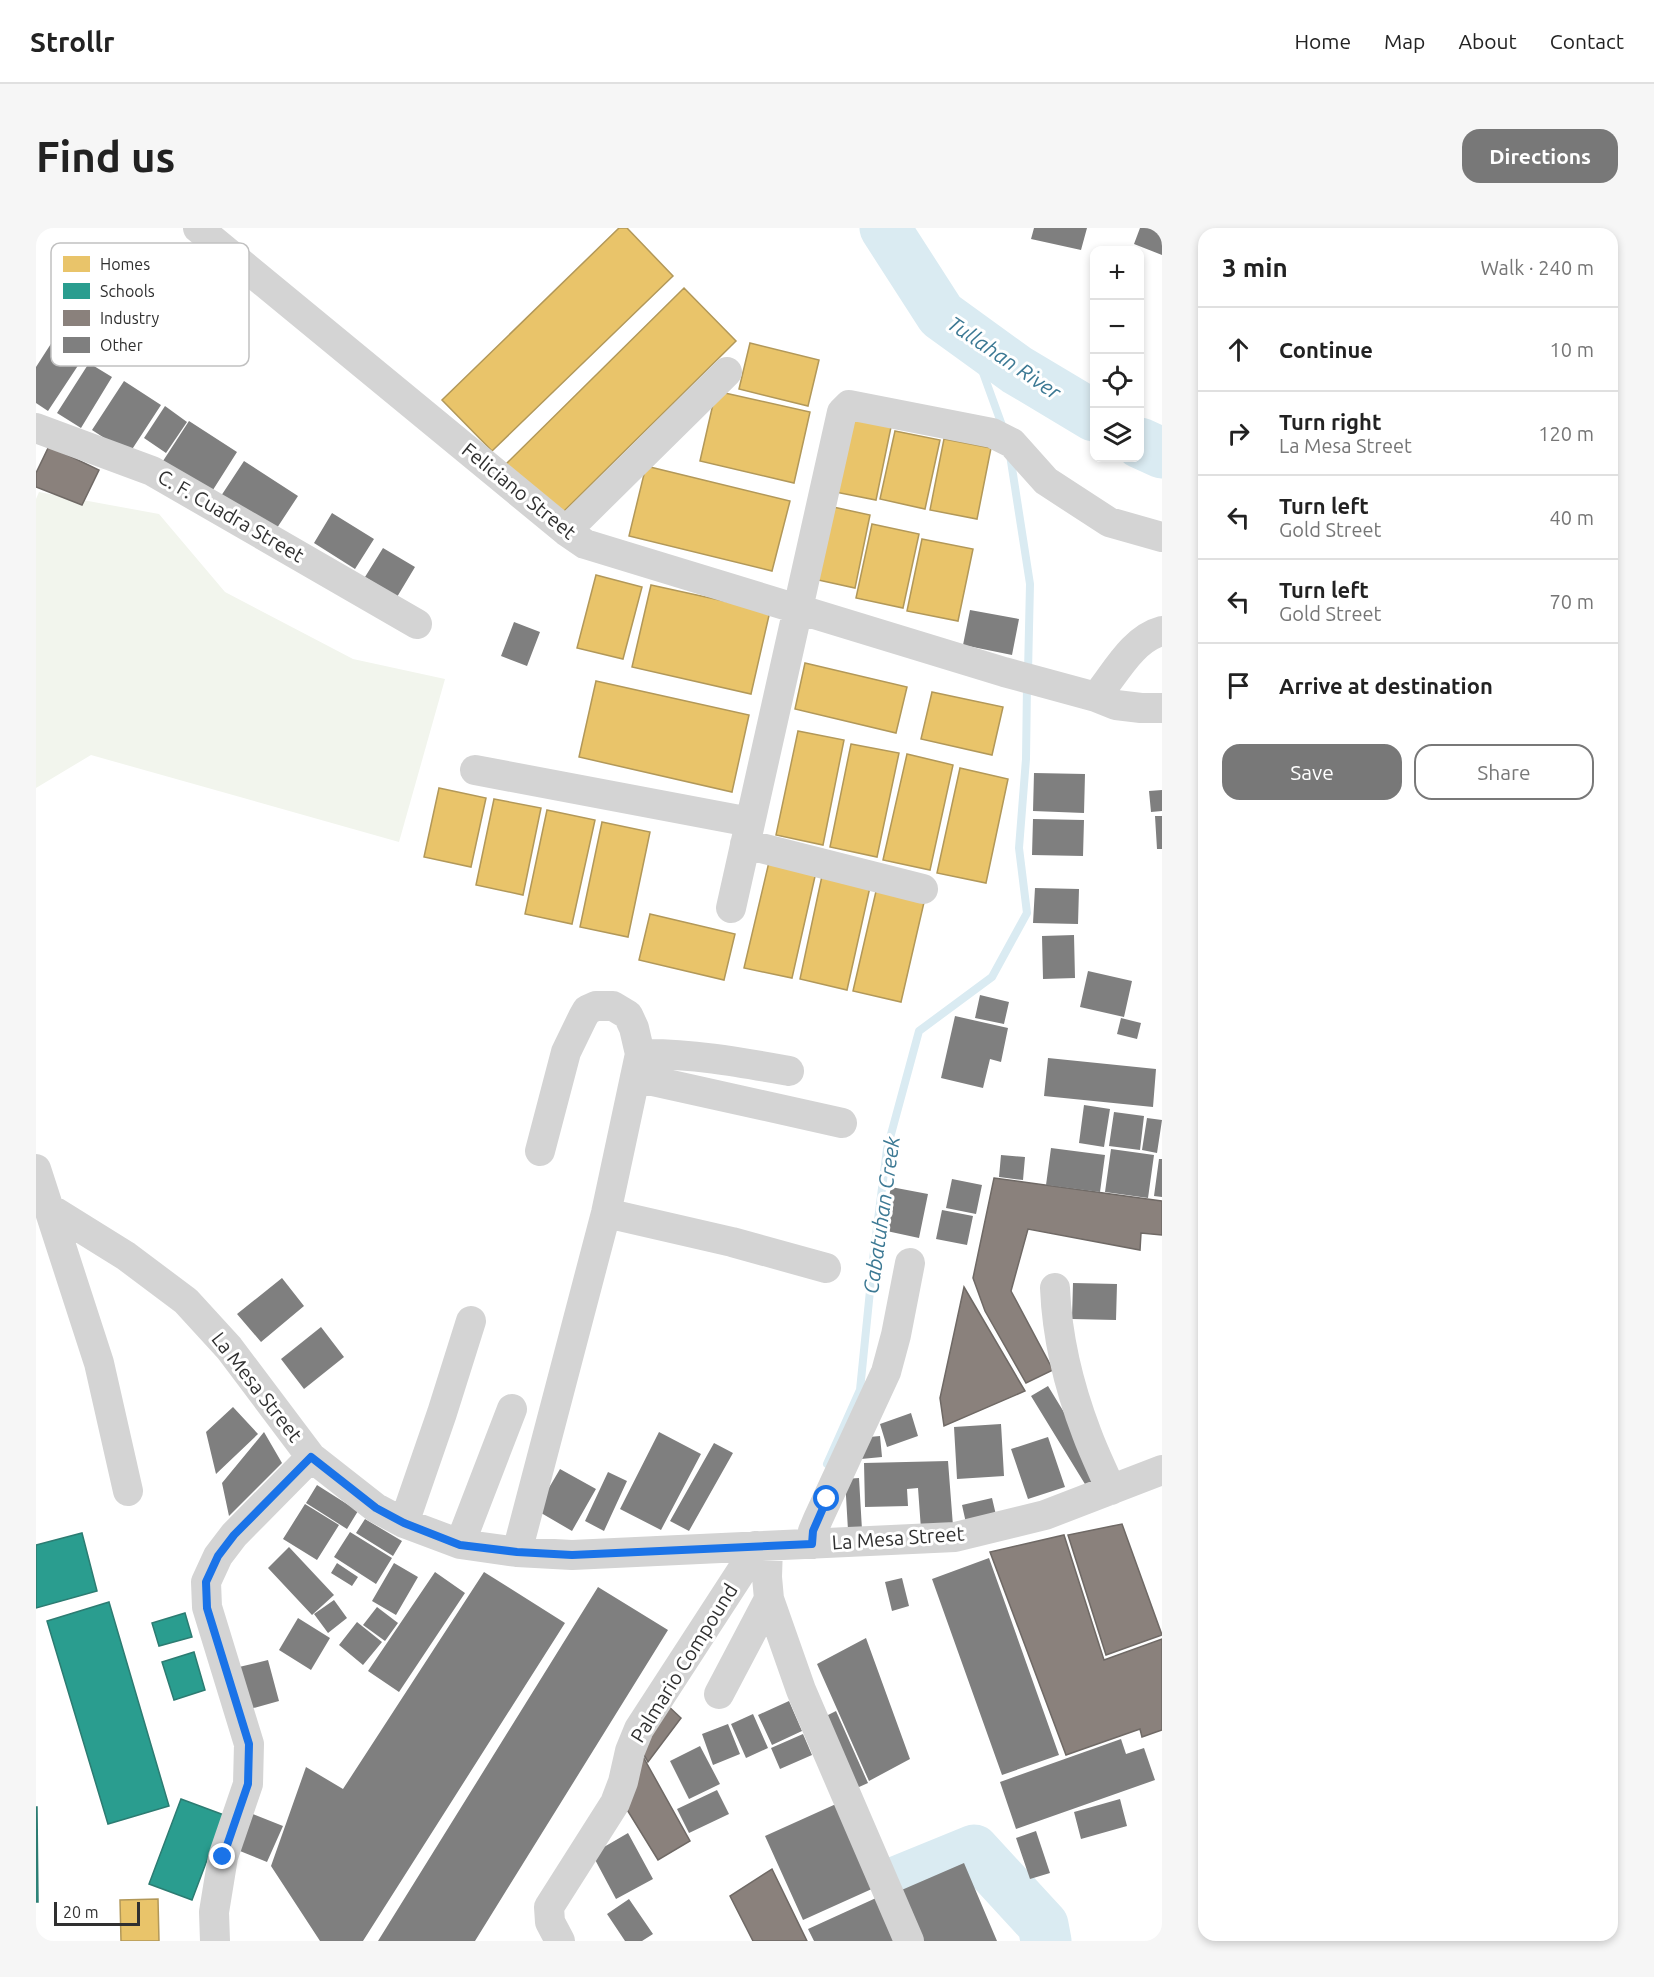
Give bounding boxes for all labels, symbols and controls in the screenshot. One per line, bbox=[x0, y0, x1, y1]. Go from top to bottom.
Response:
text: Strollr bbox=[30, 26, 115, 57]
text: Home bbox=[1294, 29, 1351, 53]
text: Map bbox=[1384, 29, 1425, 53]
text: About bbox=[1458, 29, 1517, 53]
text: Contact bbox=[1550, 29, 1624, 53]
button: Directions bbox=[1462, 129, 1618, 183]
text: Find us bbox=[36, 133, 175, 180]
legend bbox=[51, 243, 249, 366]
map controls bbox=[1090, 246, 1144, 462]
button: + bbox=[1090, 246, 1144, 300]
text: 3 min bbox=[1222, 253, 1288, 282]
text: Homes bbox=[100, 255, 150, 273]
text: Walk · 240 m bbox=[1481, 256, 1594, 279]
text: Schools bbox=[100, 282, 155, 300]
button: − bbox=[1090, 300, 1144, 354]
text: Industry bbox=[100, 309, 159, 327]
water label: Tullahan River bbox=[944, 311, 1066, 404]
icon: ahead bbox=[1222, 333, 1255, 366]
text: Other bbox=[100, 336, 143, 354]
text: Continue bbox=[1279, 337, 1373, 362]
text: 10 m bbox=[1550, 338, 1594, 361]
button: locate bbox=[1090, 354, 1144, 408]
button: layers bbox=[1090, 408, 1144, 462]
text: Turn right bbox=[1279, 409, 1381, 434]
icon: right bbox=[1222, 417, 1255, 450]
text: 120 m bbox=[1538, 422, 1594, 445]
text: La Mesa Street bbox=[1279, 434, 1412, 457]
street label: Feliciano Street bbox=[458, 438, 581, 544]
street label: C. F. Cuadra Street bbox=[154, 464, 309, 567]
text: Turn left bbox=[1279, 493, 1369, 518]
icon: left bbox=[1222, 501, 1255, 534]
text: 40 m bbox=[1550, 506, 1594, 529]
text: Gold Street bbox=[1279, 518, 1381, 541]
text: Turn left bbox=[1279, 577, 1369, 602]
icon: left bbox=[1222, 585, 1255, 618]
text: 70 m bbox=[1550, 590, 1594, 613]
text: Gold Street bbox=[1279, 602, 1381, 625]
icon: arrive bbox=[1222, 669, 1255, 702]
text: Arrive at destination bbox=[1279, 673, 1493, 698]
button: Save bbox=[1222, 744, 1402, 800]
button: Share bbox=[1414, 744, 1594, 800]
water label: Cabatuhan Creek bbox=[858, 1134, 904, 1295]
street label: La Mesa Street bbox=[207, 1327, 307, 1446]
route start bbox=[813, 1485, 839, 1511]
street label: La Mesa Street bbox=[831, 1521, 965, 1554]
street label: Palmario Compound bbox=[625, 1579, 742, 1746]
route end bbox=[209, 1843, 235, 1869]
scale bar bbox=[54, 1899, 140, 1926]
text: 20 m bbox=[63, 1903, 99, 1921]

